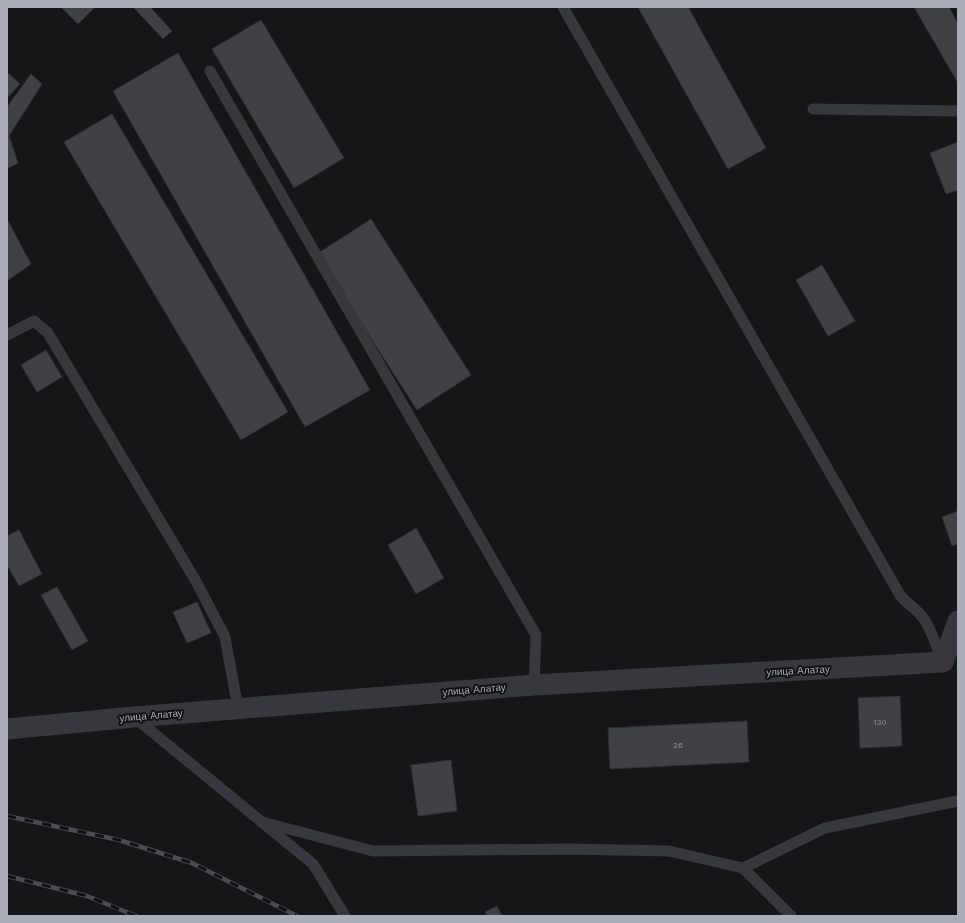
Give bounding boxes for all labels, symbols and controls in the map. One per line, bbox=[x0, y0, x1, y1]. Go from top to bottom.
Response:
street label: улица Алатау bbox=[766, 663, 830, 678]
street label: улица Алатау bbox=[442, 681, 506, 698]
street label: улица Алатау bbox=[119, 707, 183, 724]
house number: 130 bbox=[874, 718, 886, 727]
house number: 26 bbox=[673, 741, 683, 750]

